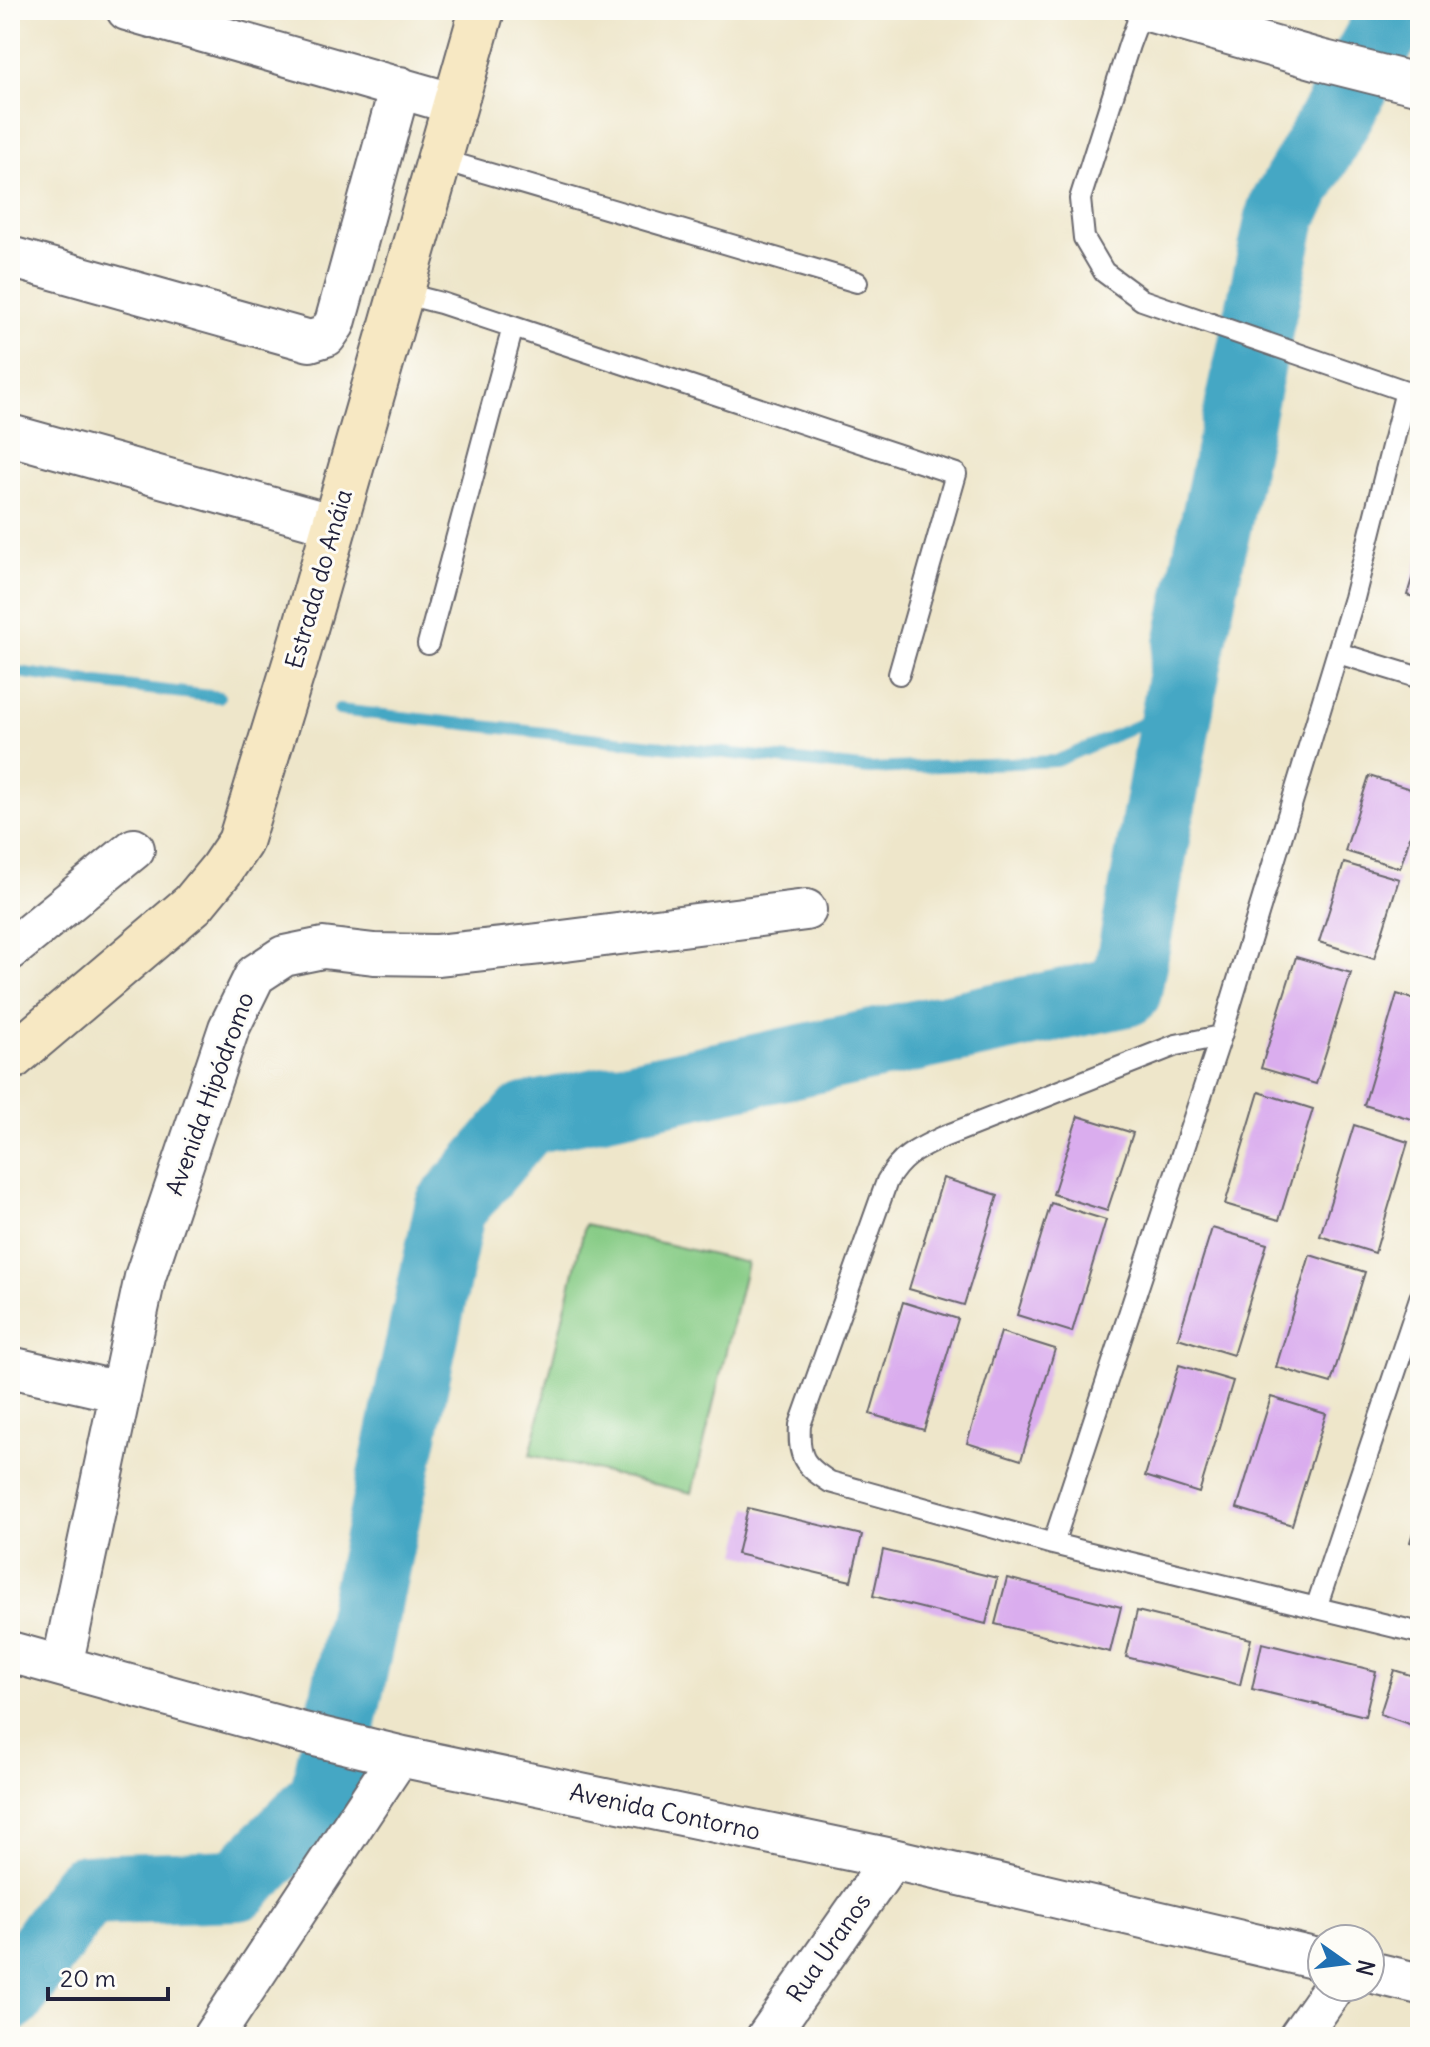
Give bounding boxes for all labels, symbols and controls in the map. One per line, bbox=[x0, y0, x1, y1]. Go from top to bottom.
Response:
street label: Estrada do Anáia bbox=[278, 486, 358, 672]
street label: Avenida Hipódromo bbox=[158, 988, 260, 1199]
street label: Avenida Contorno bbox=[567, 1776, 763, 1846]
street label: Rua Uranos bbox=[780, 1887, 877, 2008]
north arrow bbox=[1306, 1923, 1386, 2003]
scale bar bbox=[48, 1951, 168, 2001]
text: N bbox=[1350, 1957, 1381, 1979]
text: 20 m bbox=[60, 1963, 116, 1993]

